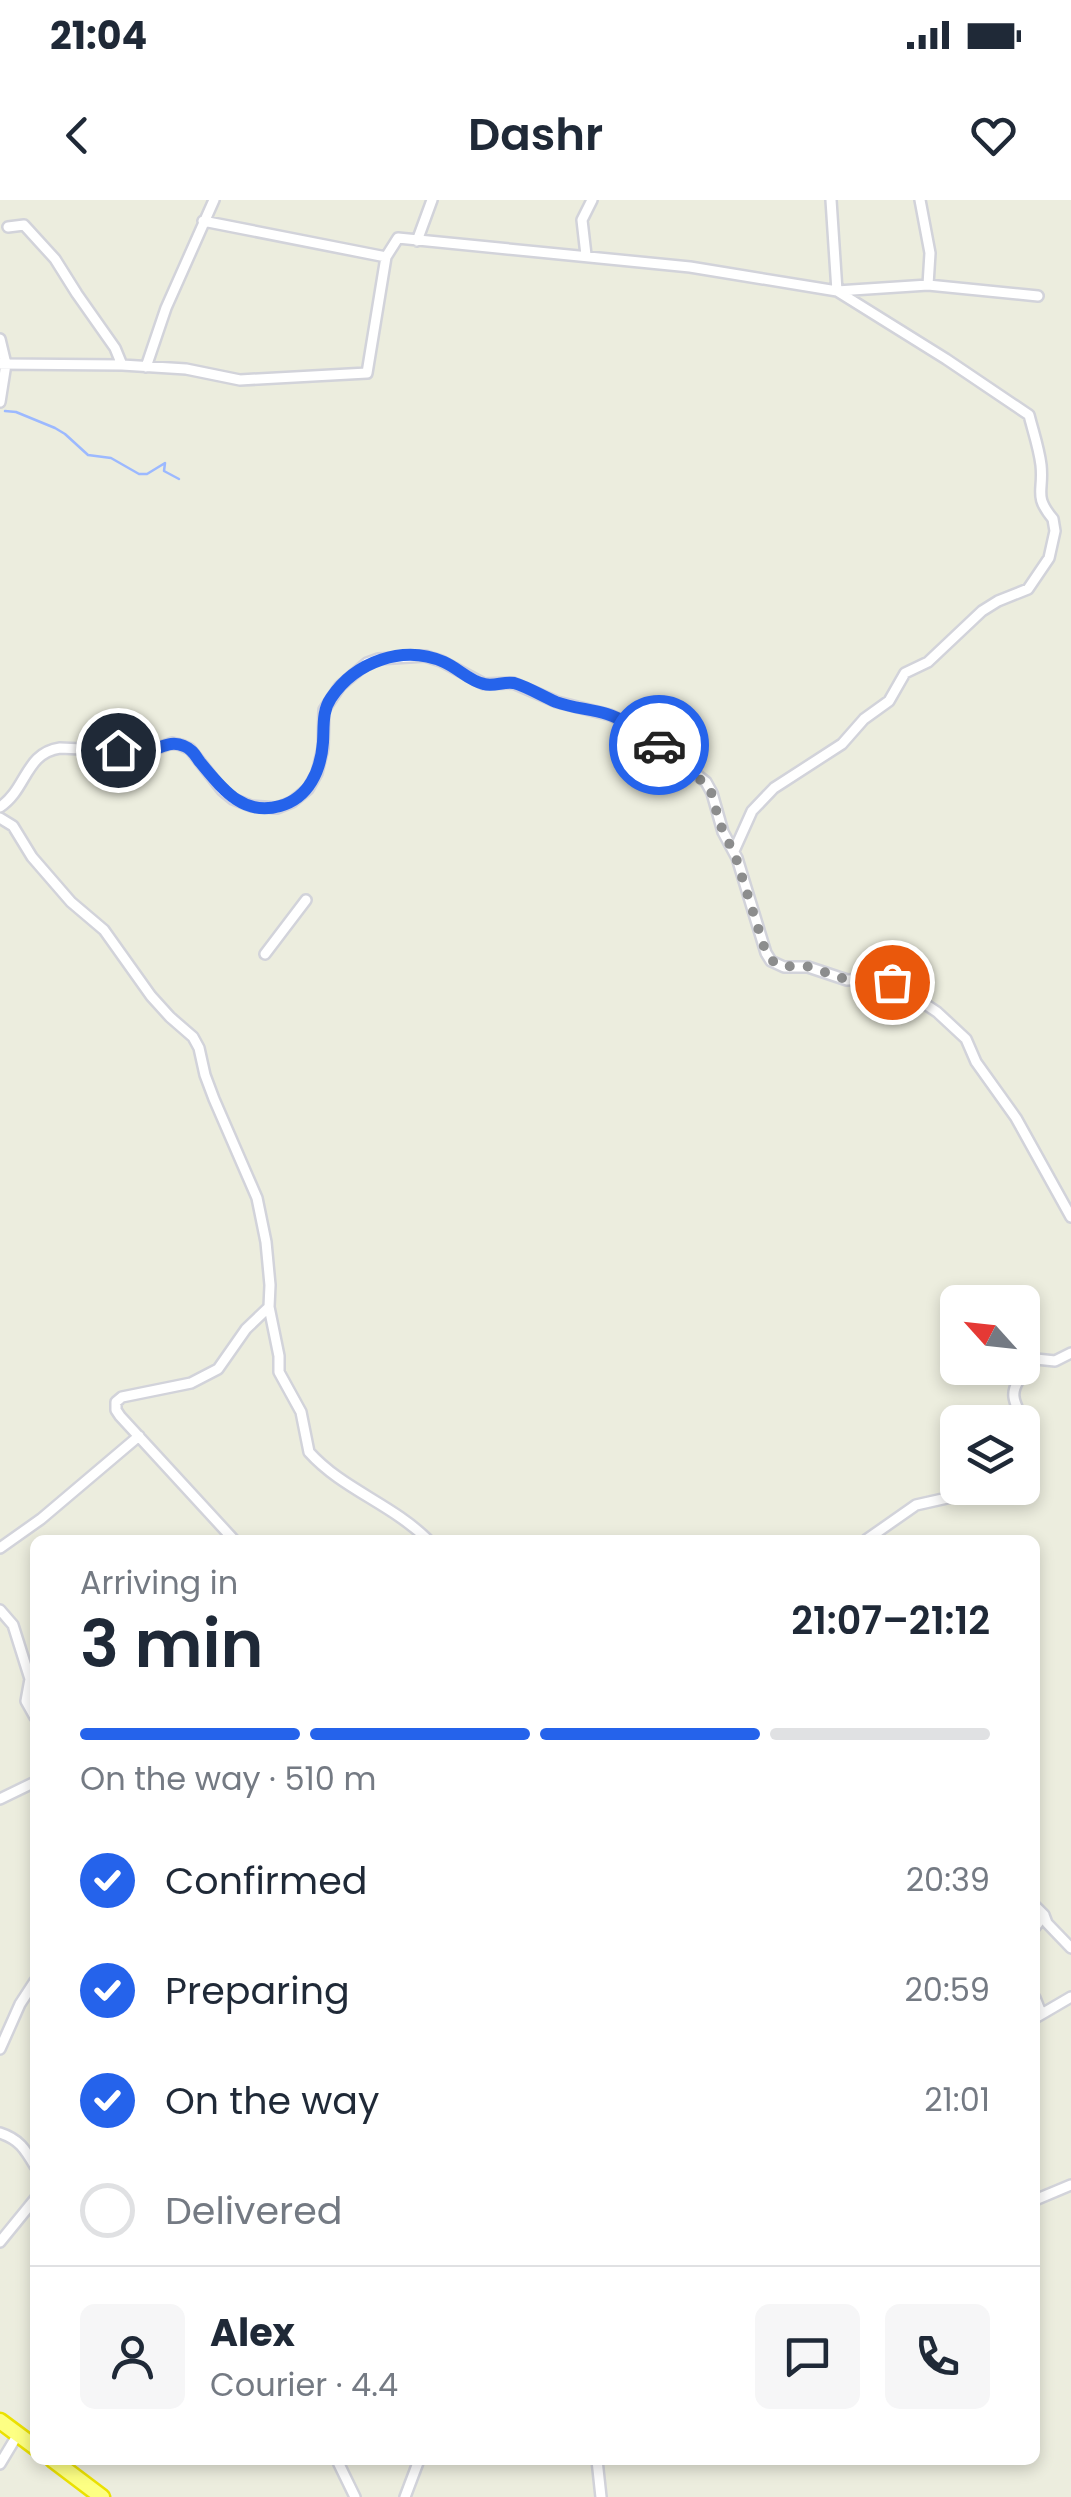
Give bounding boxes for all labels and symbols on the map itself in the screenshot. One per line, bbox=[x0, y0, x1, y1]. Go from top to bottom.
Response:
courier bbox=[609, 695, 709, 795]
pin bbox=[76, 708, 161, 793]
pin bbox=[850, 940, 935, 1025]
north arrow bbox=[940, 1285, 1040, 1385]

